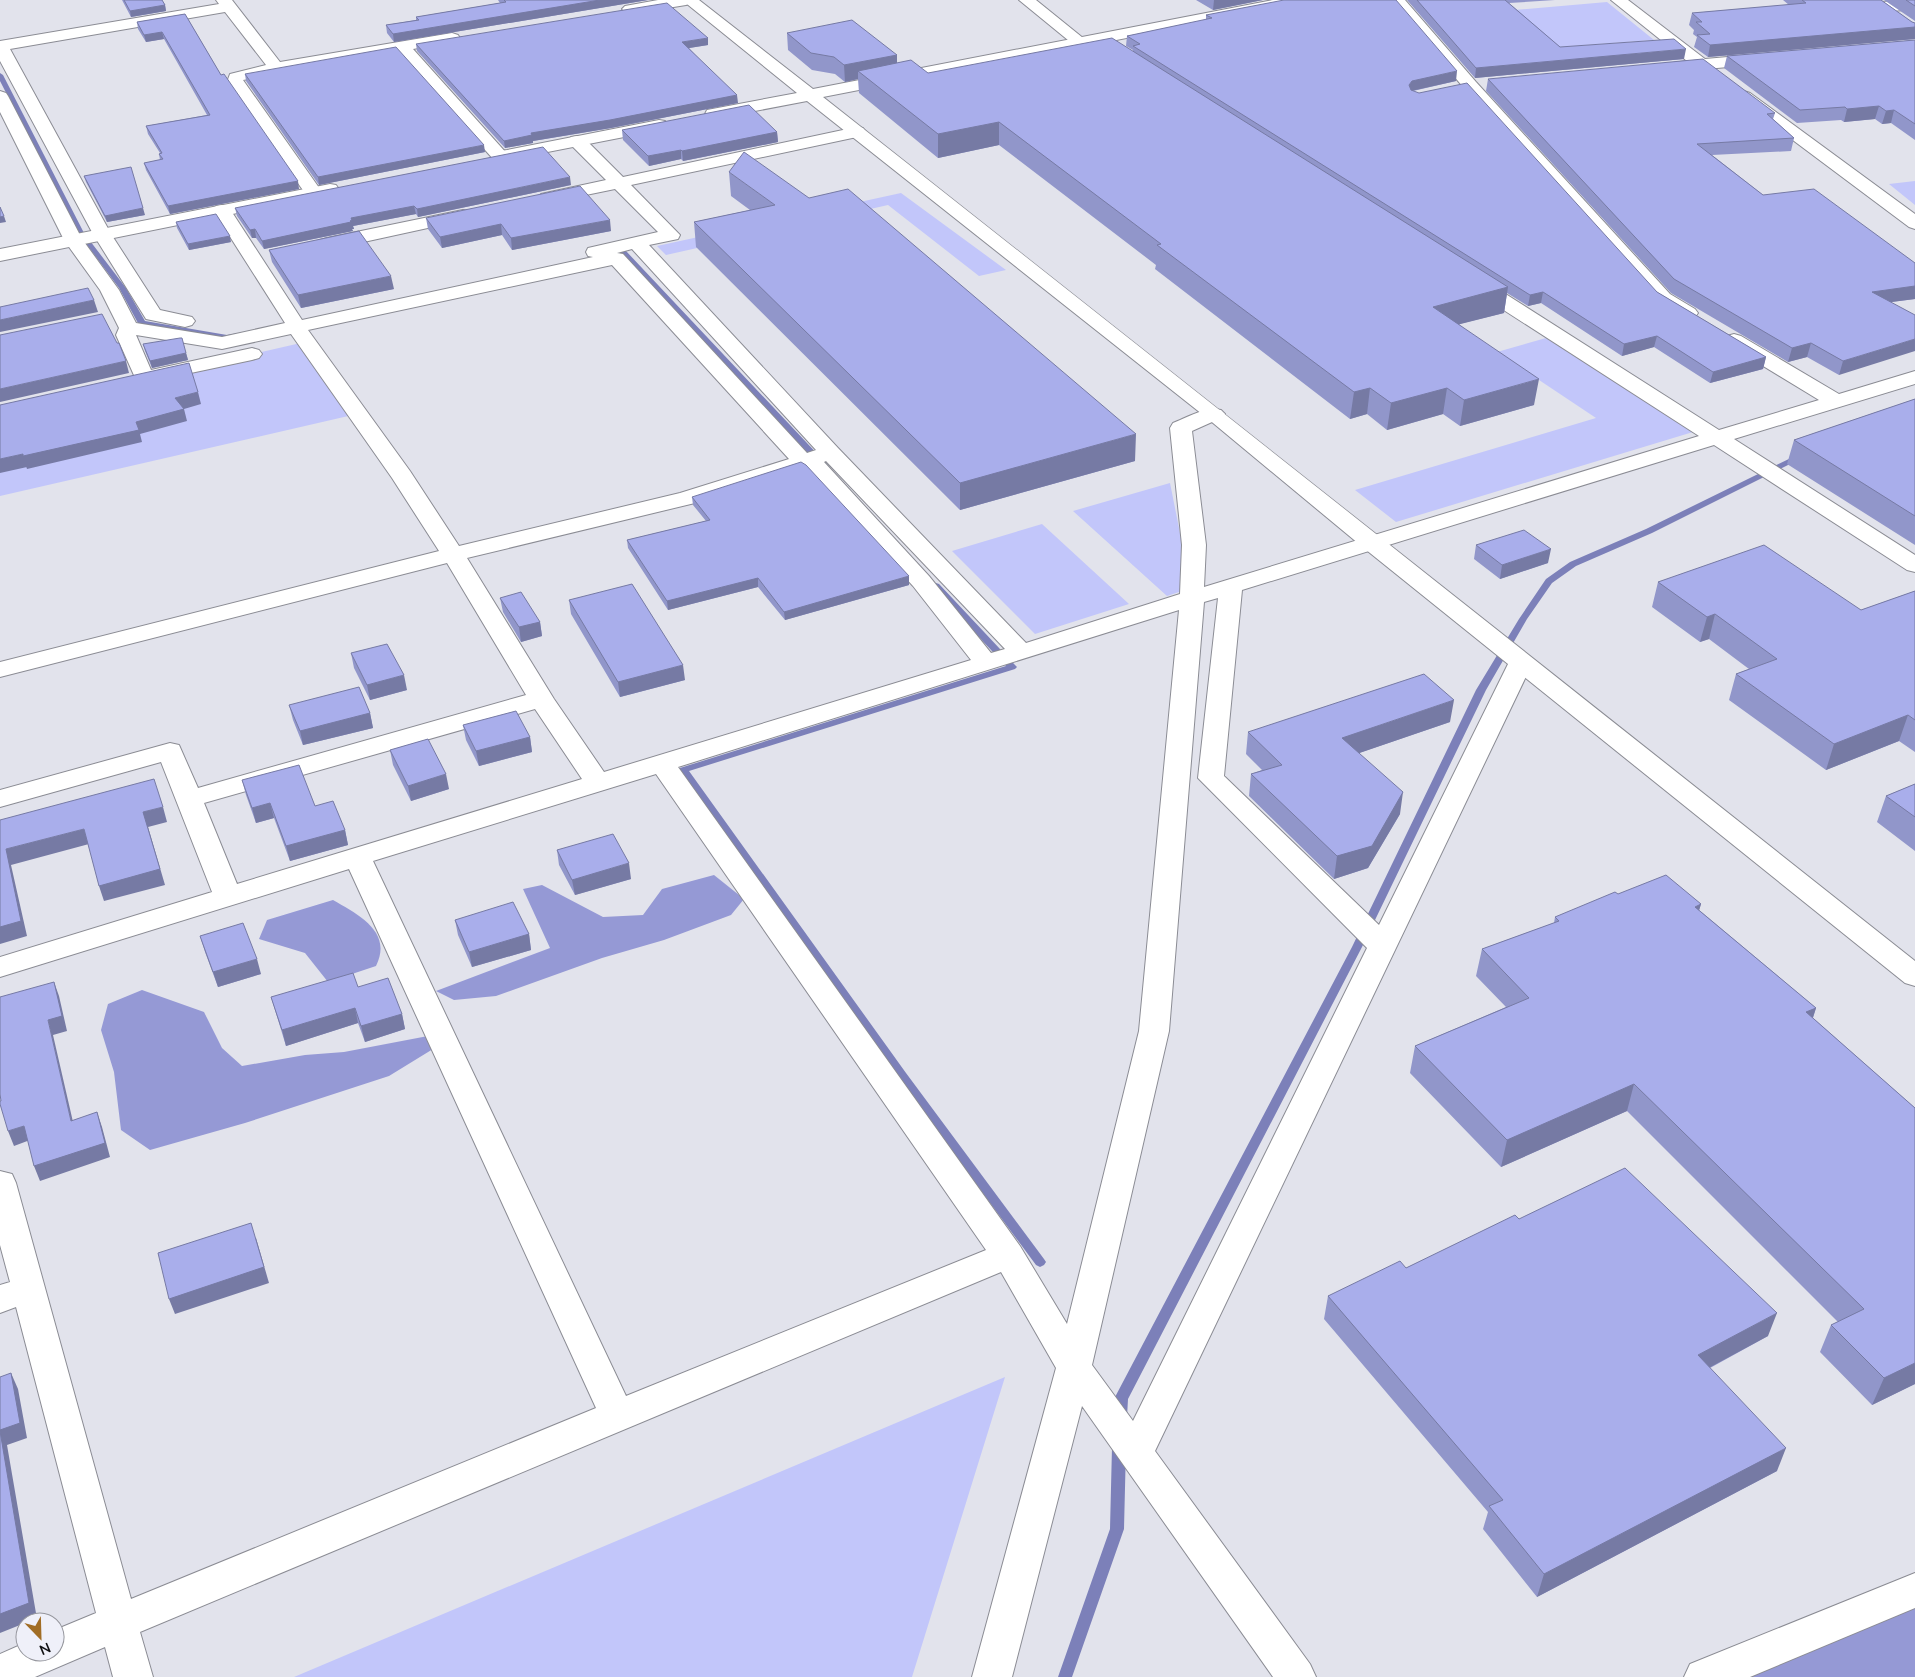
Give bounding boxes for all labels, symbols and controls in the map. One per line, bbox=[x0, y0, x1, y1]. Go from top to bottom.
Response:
north arrow bbox=[15, 1612, 65, 1662]
text: N bbox=[37, 1639, 53, 1659]

